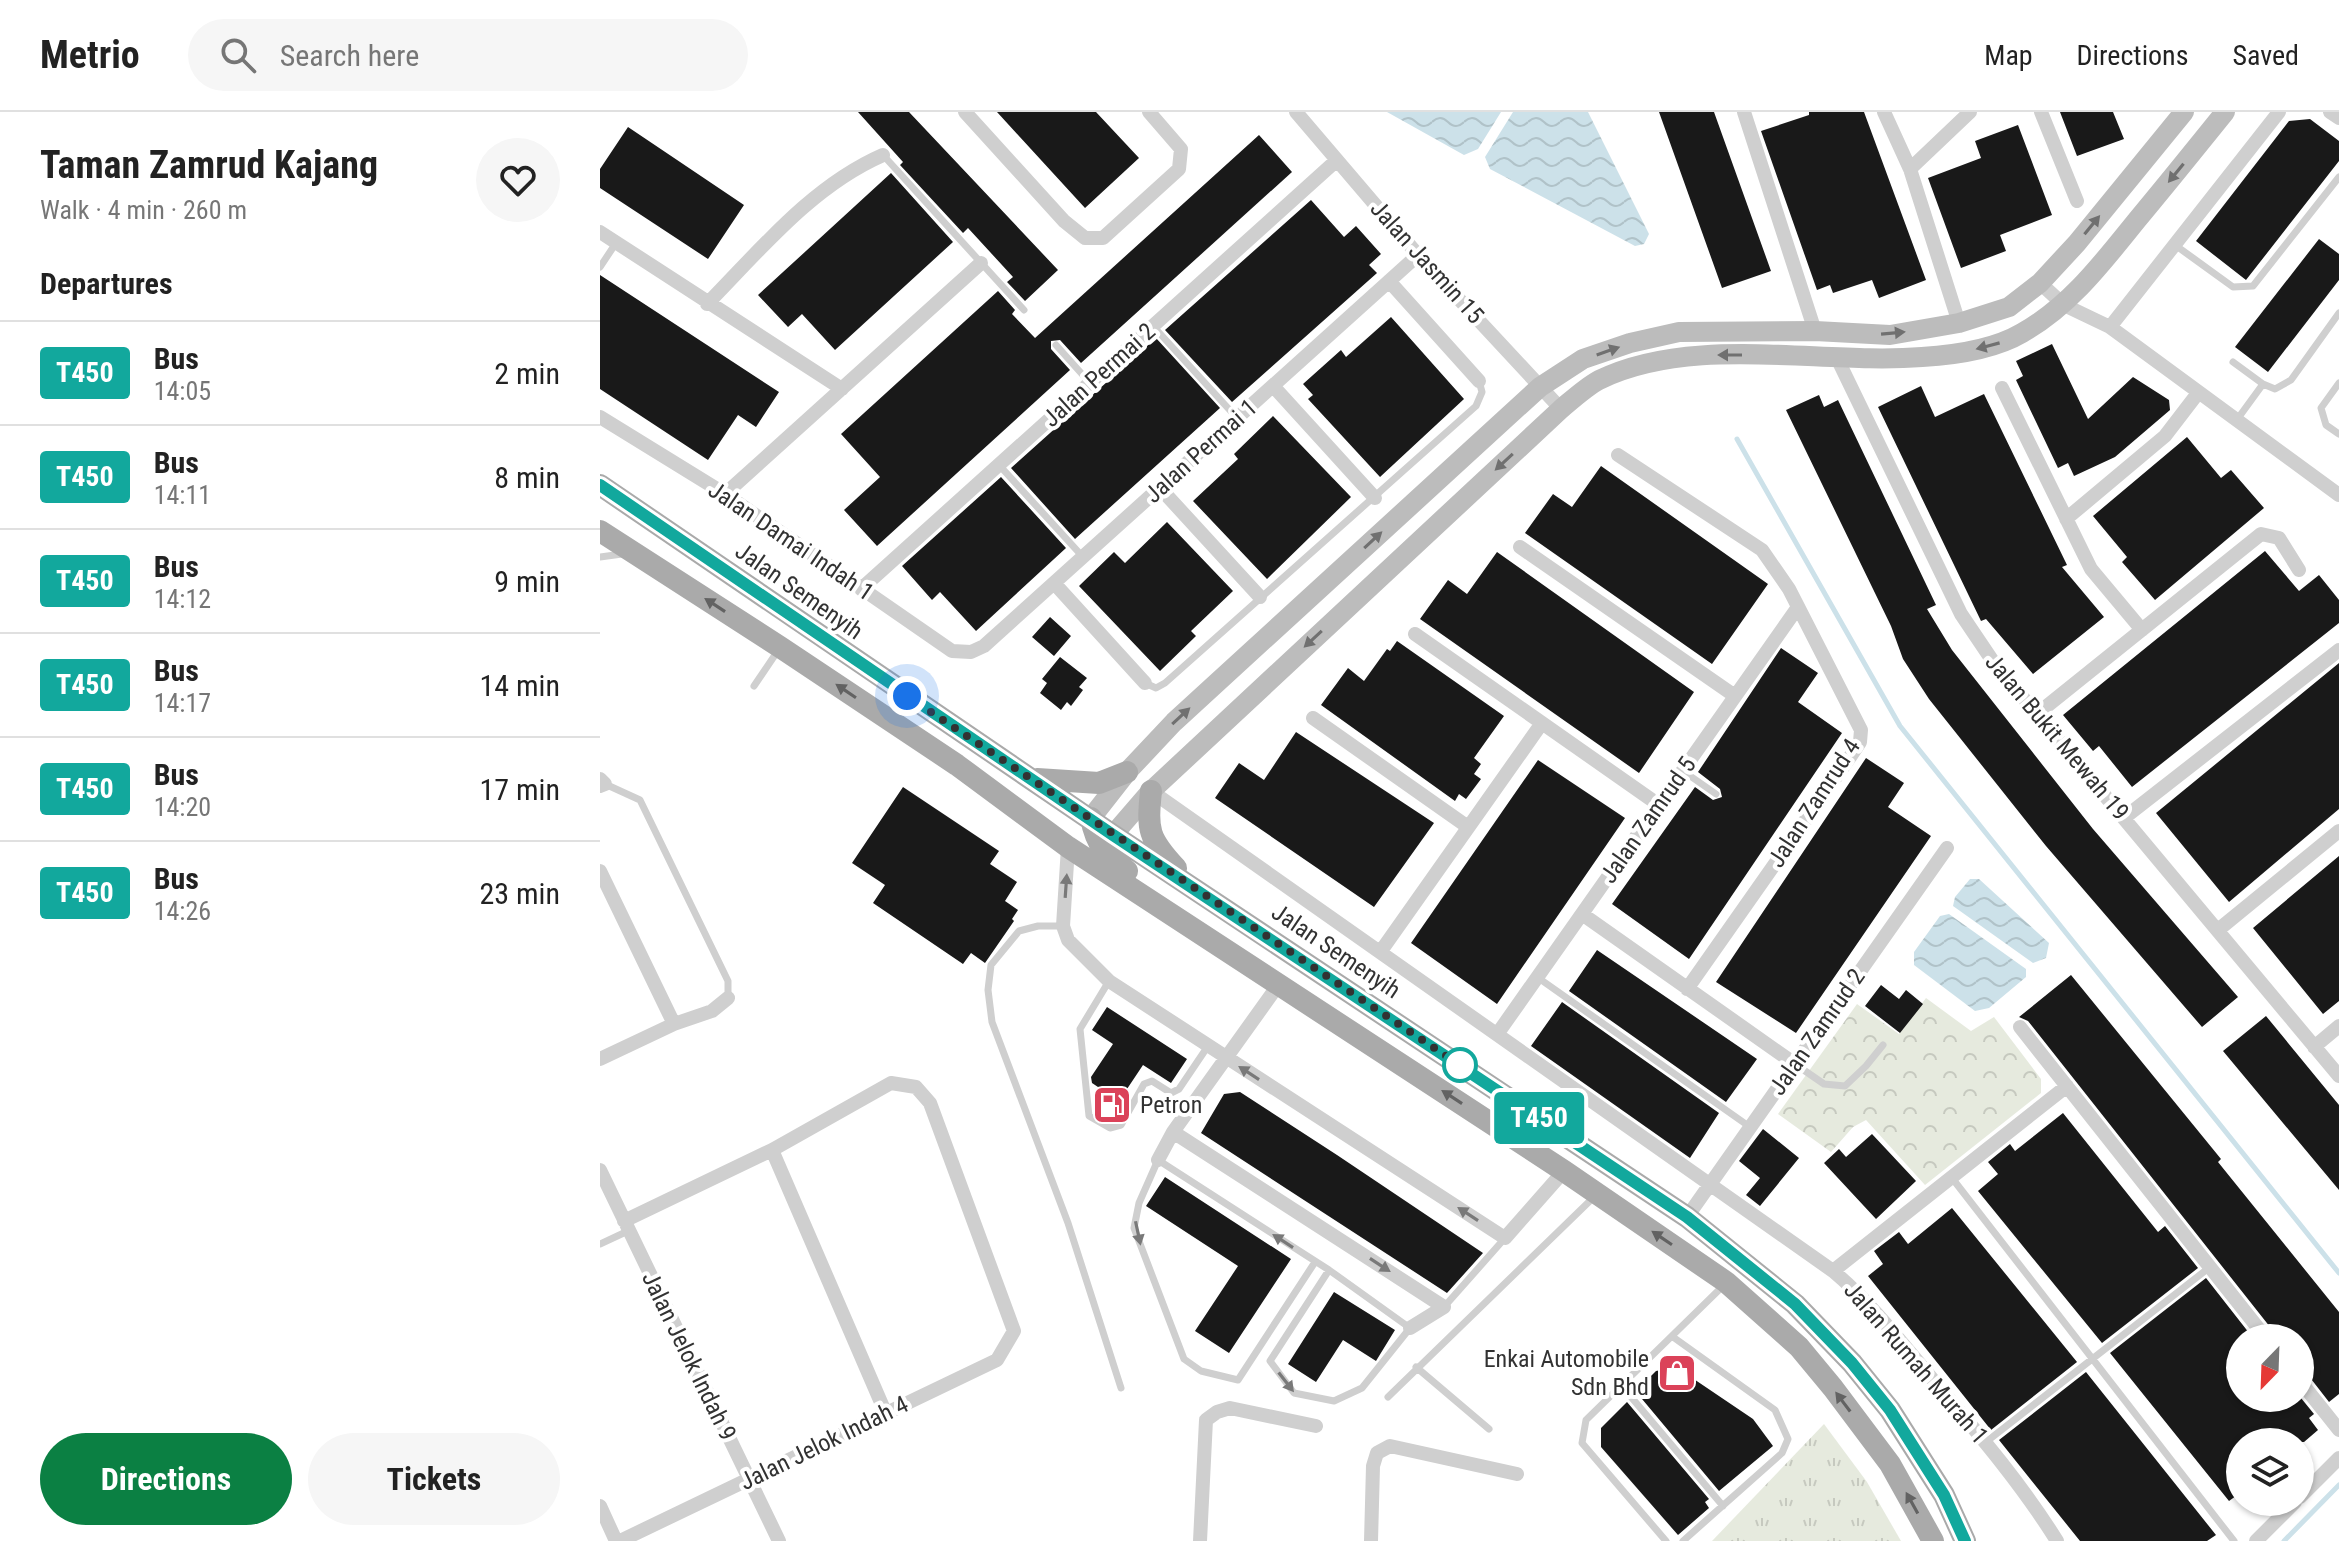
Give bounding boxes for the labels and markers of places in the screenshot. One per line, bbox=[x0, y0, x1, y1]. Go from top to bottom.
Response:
unlabelled marker bbox=[1443, 1048, 1477, 1082]
fuel station icon: Petron bbox=[1091, 1084, 1133, 1126]
place label: Petron bbox=[1140, 1091, 1202, 1119]
place label: Enkai Automobile Sdn Bhd bbox=[1484, 1345, 1649, 1401]
shop icon: Enkai Automobile Sdn Bhd bbox=[1656, 1352, 1698, 1394]

